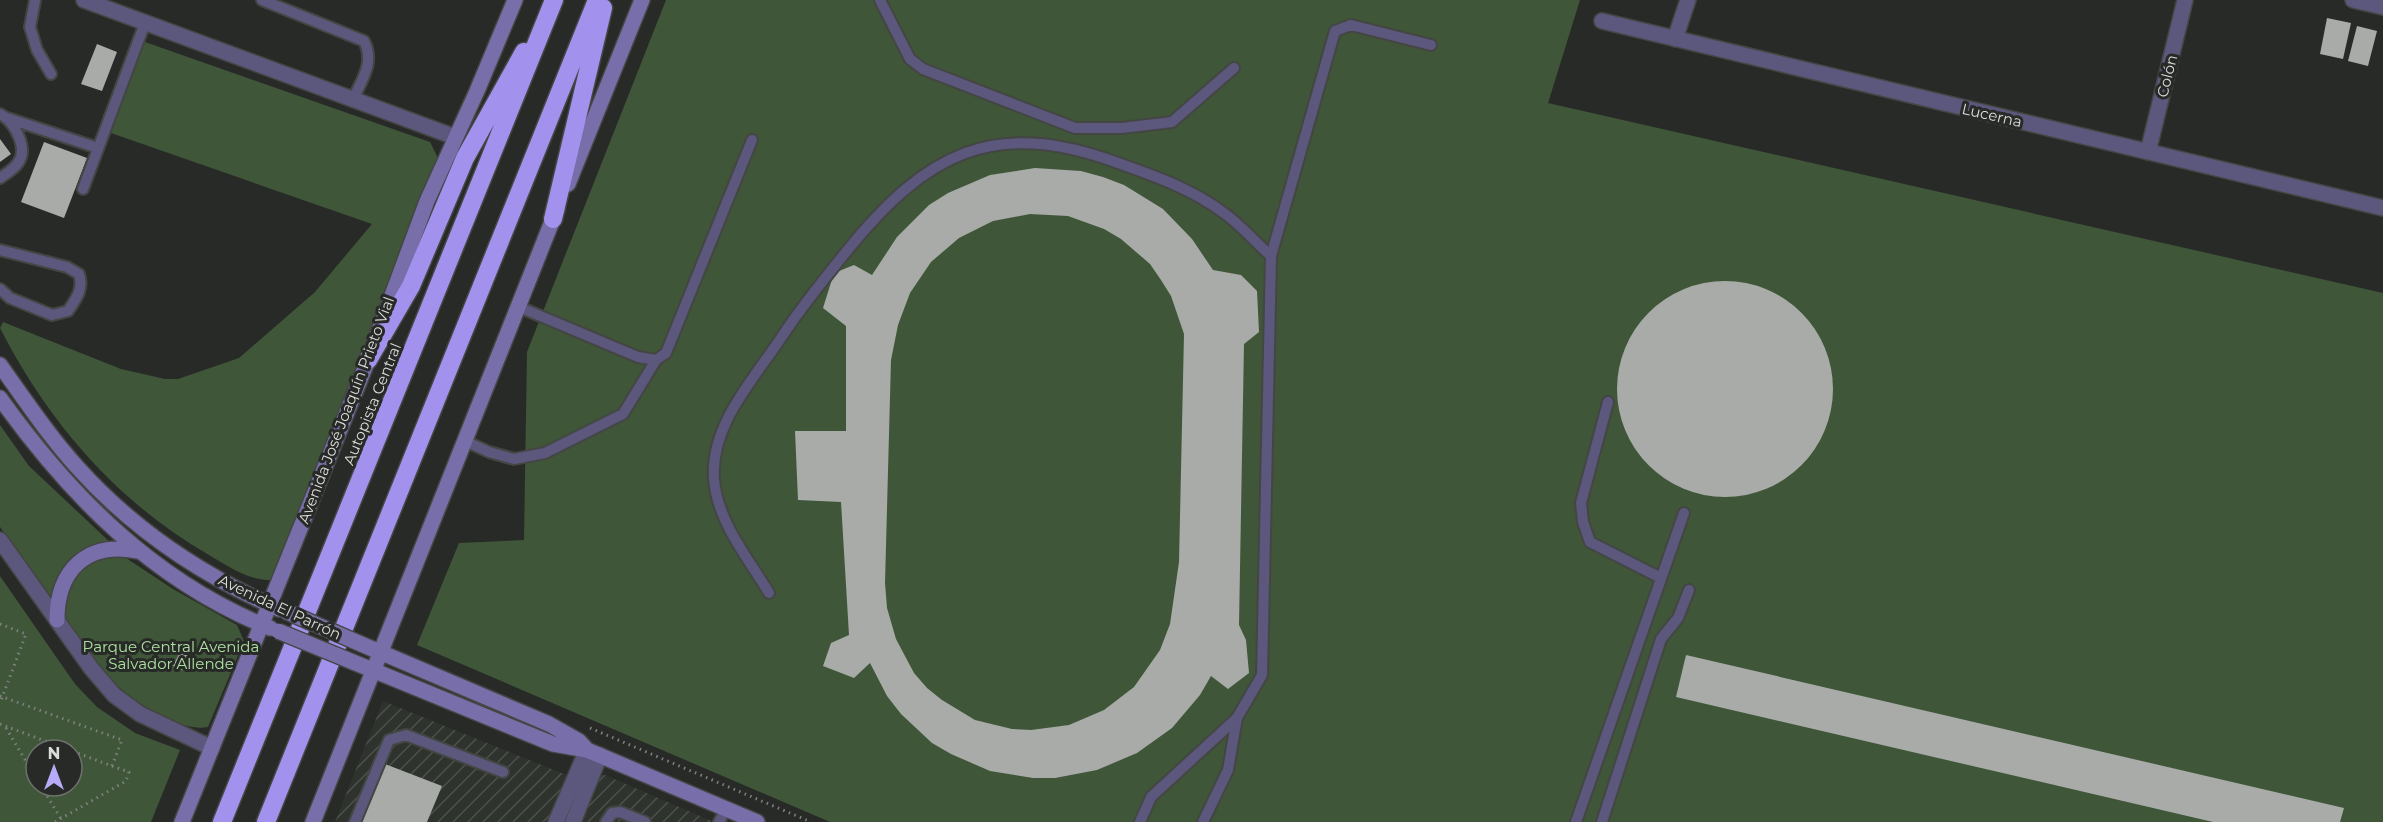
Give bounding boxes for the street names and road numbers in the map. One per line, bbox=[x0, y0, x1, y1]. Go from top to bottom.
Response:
street label: Colón bbox=[2153, 53, 2181, 99]
street label: Lucerna bbox=[1960, 99, 2024, 131]
street label: Avenida José Joaquín Prieto Vial bbox=[294, 294, 398, 526]
street label: Autopista Central bbox=[339, 340, 405, 468]
street label: Avenida El Parrón bbox=[216, 570, 344, 644]

